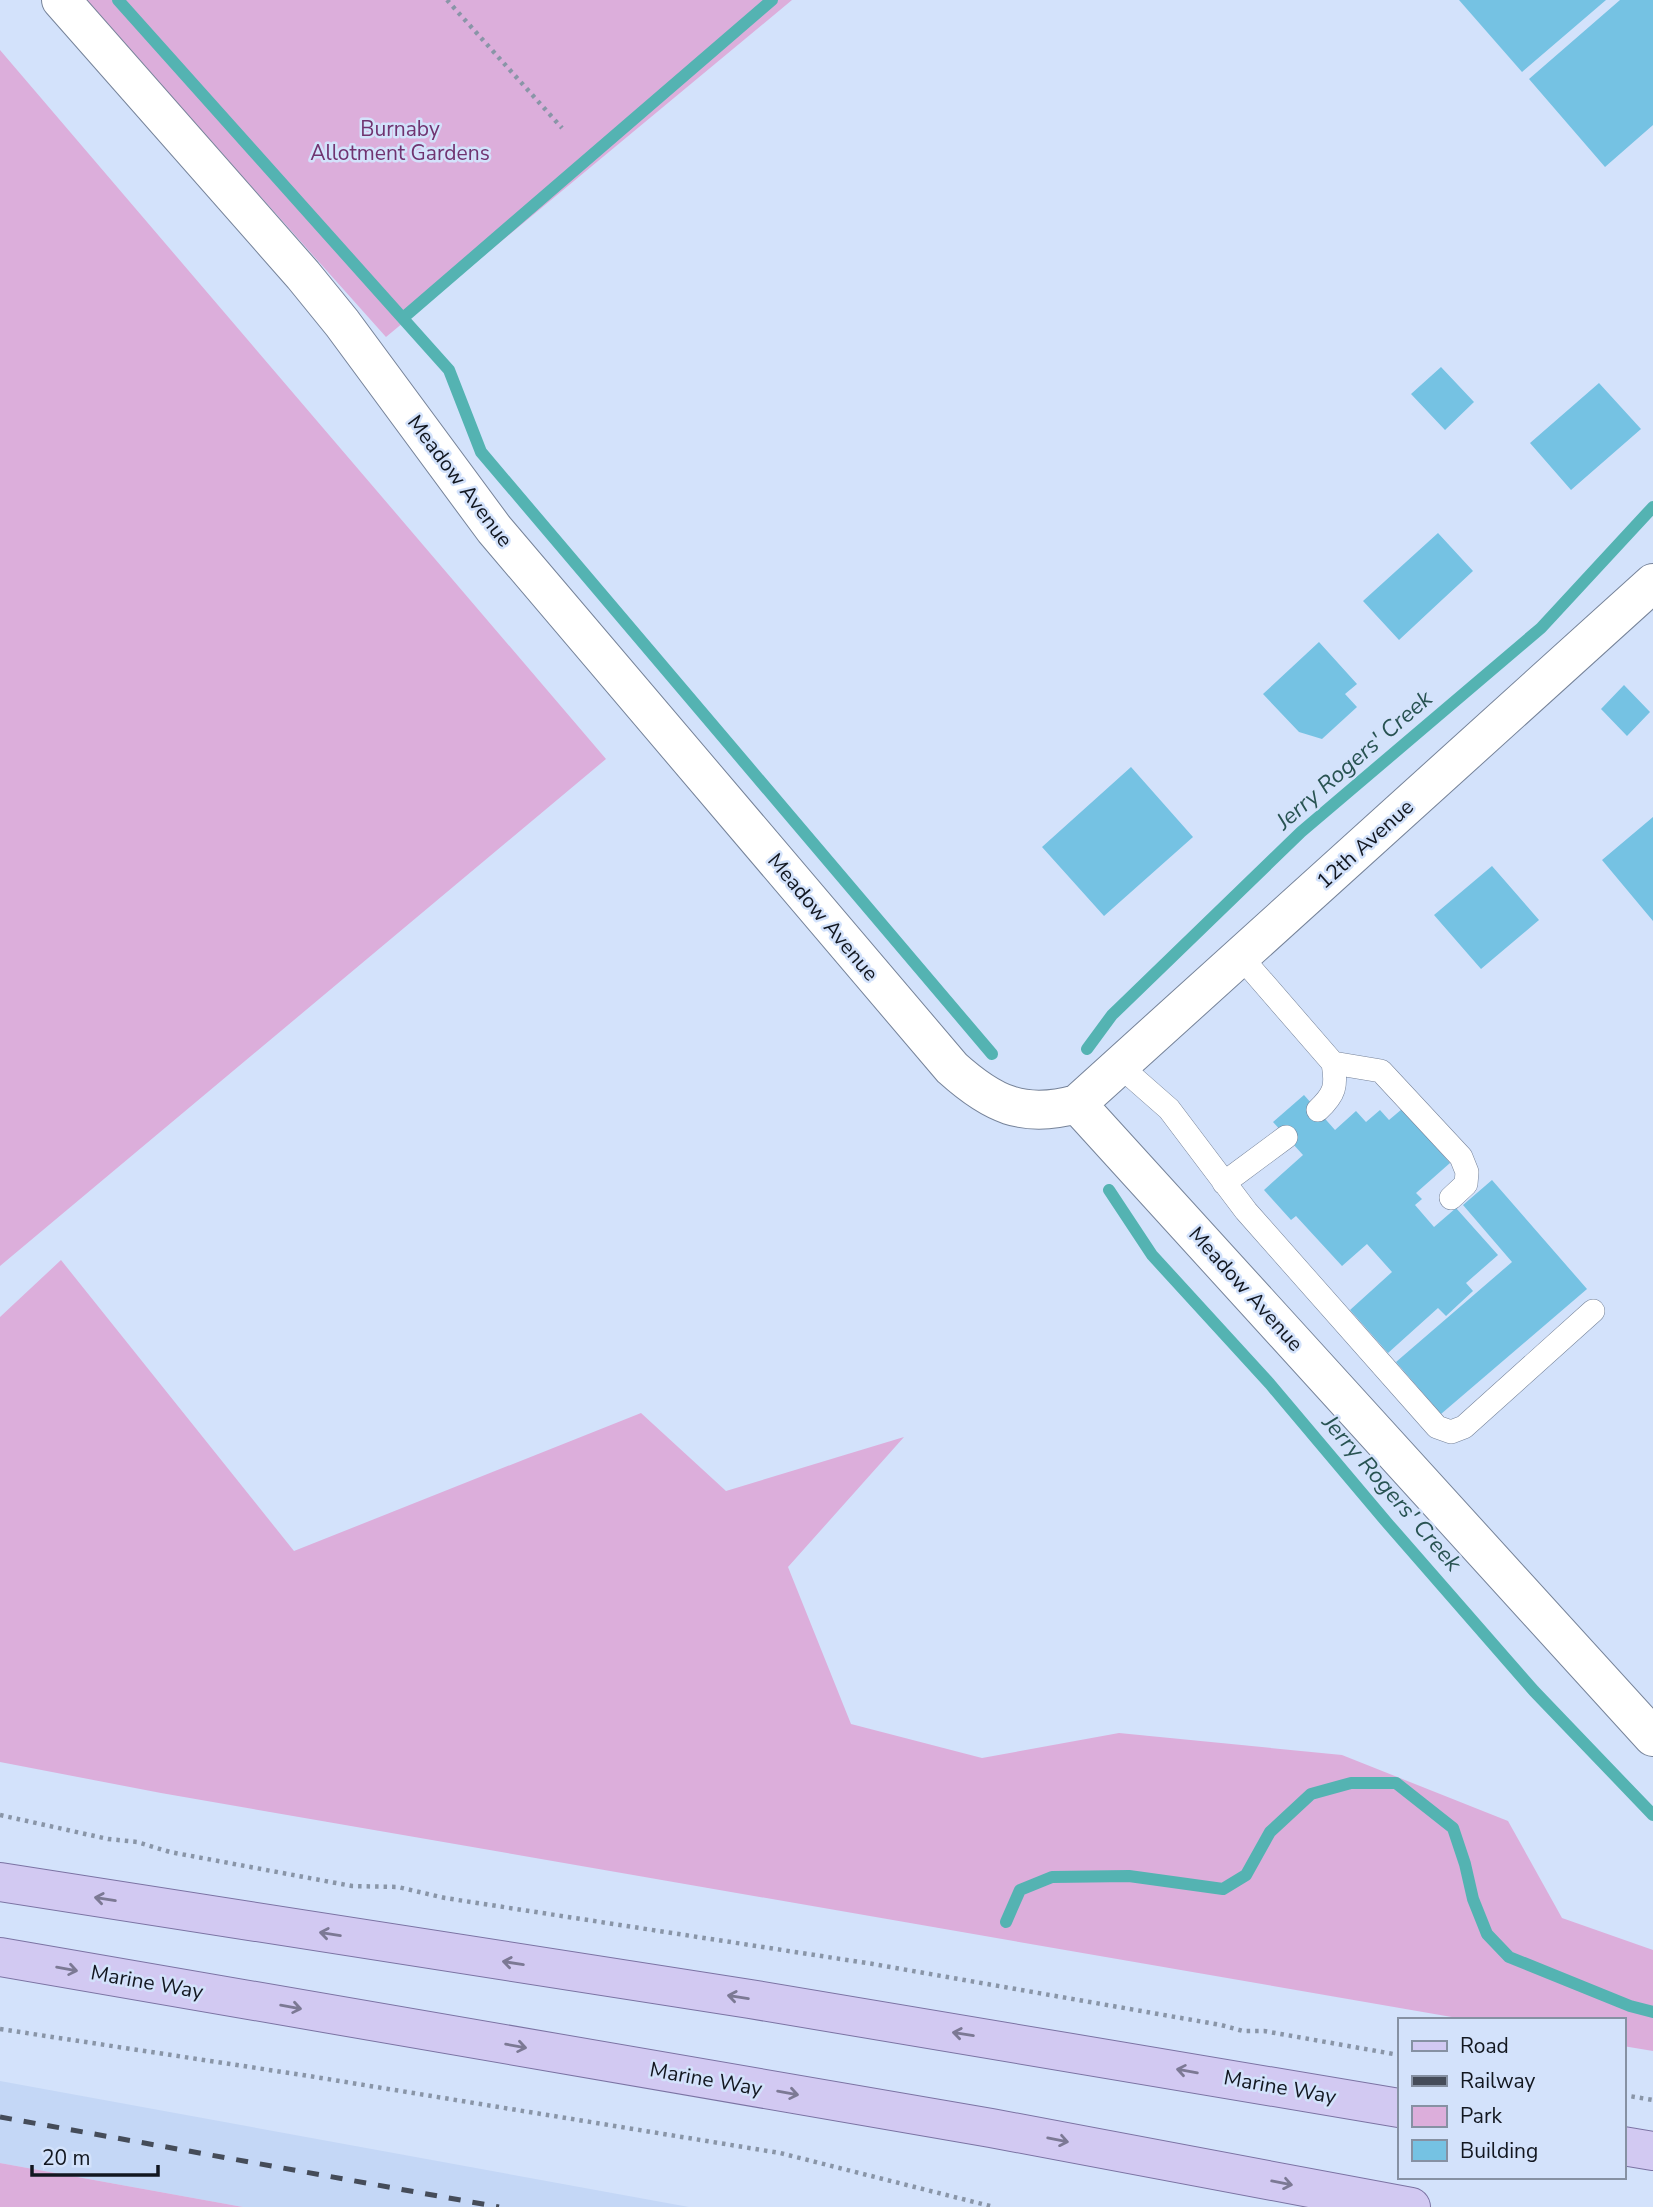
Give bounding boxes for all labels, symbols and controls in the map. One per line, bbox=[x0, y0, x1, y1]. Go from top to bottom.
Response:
park label: Burnaby Allotment Gardens bbox=[310, 115, 490, 167]
street label: Meadow Avenue bbox=[401, 409, 519, 553]
water label: Jerry Rogers' Creek bbox=[1268, 683, 1439, 837]
street label: 12th Avenue bbox=[1311, 793, 1419, 895]
street label: Meadow Avenue bbox=[761, 847, 885, 987]
street label: Meadow Avenue bbox=[1183, 1221, 1309, 1357]
water label: Jerry Rogers' Creek bbox=[1315, 1407, 1469, 1578]
one-way arrow bbox=[94, 1892, 117, 1905]
one-way arrow bbox=[319, 1928, 342, 1941]
one-way arrow bbox=[502, 1956, 525, 1969]
street label: Marine Way bbox=[89, 1958, 206, 2006]
one-way arrow bbox=[55, 1963, 78, 1976]
one-way arrow bbox=[727, 1990, 750, 2003]
one-way arrow bbox=[280, 2001, 302, 2014]
legend bbox=[1398, 2018, 1625, 2179]
one-way arrow bbox=[952, 2027, 975, 2040]
text: Road bbox=[1460, 2032, 1509, 2060]
one-way arrow bbox=[504, 2040, 527, 2053]
street label: Marine Way bbox=[648, 2055, 765, 2103]
street label: Marine Way bbox=[1222, 2063, 1339, 2111]
one-way arrow bbox=[1176, 2064, 1199, 2077]
text: Railway bbox=[1460, 2067, 1535, 2095]
one-way arrow bbox=[776, 2087, 799, 2100]
text: Park bbox=[1460, 2102, 1502, 2130]
scale bar bbox=[32, 2134, 158, 2178]
one-way arrow bbox=[1046, 2134, 1069, 2148]
text: Building bbox=[1460, 2137, 1538, 2165]
text: 20 m bbox=[42, 2144, 91, 2172]
one-way arrow bbox=[1270, 2176, 1293, 2190]

